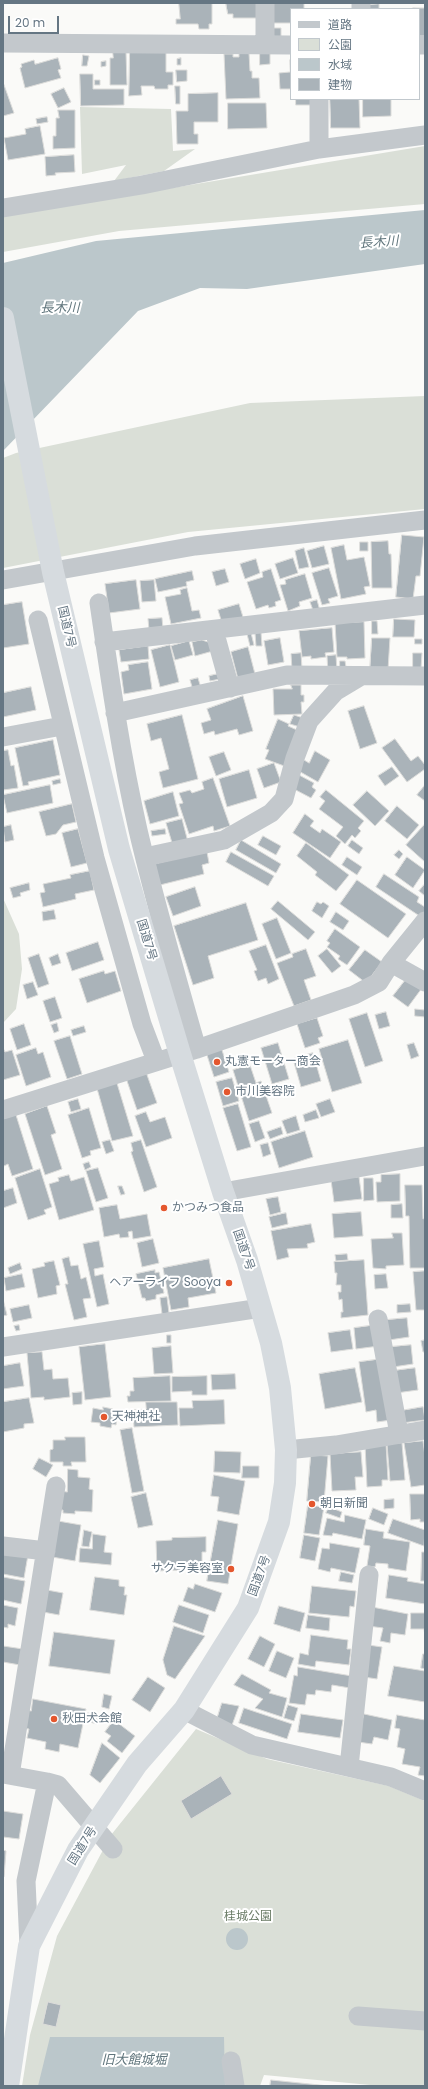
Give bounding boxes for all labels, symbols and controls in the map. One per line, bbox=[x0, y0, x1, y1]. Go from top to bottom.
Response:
scale bar bbox=[10, 8, 61, 34]
legend bbox=[290, 8, 420, 100]
text: 20 m bbox=[15, 14, 45, 31]
text: 道路 bbox=[328, 16, 352, 33]
text: 公園 bbox=[328, 36, 352, 53]
text: 水域 bbox=[328, 56, 352, 73]
text: 建物 bbox=[328, 76, 352, 93]
water label: 長木川 bbox=[359, 234, 399, 252]
water label: 長木川 bbox=[41, 301, 79, 317]
street label: 国道7号 bbox=[54, 605, 78, 649]
street label: 国道7号 bbox=[133, 918, 159, 962]
place label: 丸憲モーター商会 bbox=[225, 1055, 321, 1069]
marker: 丸憲モーター商会 bbox=[212, 1057, 222, 1067]
place label: 市川美容院 bbox=[235, 1085, 295, 1099]
marker: 市川美容院 bbox=[222, 1087, 232, 1097]
place label: かつみつ食品 bbox=[172, 1201, 244, 1215]
marker: かつみつ食品 bbox=[159, 1203, 169, 1213]
street label: 国道7号 bbox=[229, 1228, 257, 1272]
place label: ヘアーライフ Sooya bbox=[109, 1276, 221, 1290]
marker: ヘアーライフ Sooya bbox=[224, 1278, 234, 1288]
place label: 天神神社 bbox=[112, 1410, 160, 1424]
marker: 天神神社 bbox=[99, 1412, 109, 1422]
place label: 朝日新聞 bbox=[320, 1497, 368, 1511]
marker: 朝日新聞 bbox=[307, 1499, 317, 1509]
street label: 国道7号 bbox=[246, 1554, 274, 1598]
place label: サクラ美容室 bbox=[151, 1562, 223, 1576]
marker: サクラ美容室 bbox=[226, 1564, 236, 1574]
place label: 秋田犬会館 bbox=[62, 1712, 122, 1726]
marker: 秋田犬会館 bbox=[49, 1714, 59, 1724]
street label: 国道7号 bbox=[66, 1824, 100, 1868]
park label: 桂城公園 bbox=[224, 1910, 272, 1924]
water label: 旧大館城堀 bbox=[102, 2053, 166, 2069]

